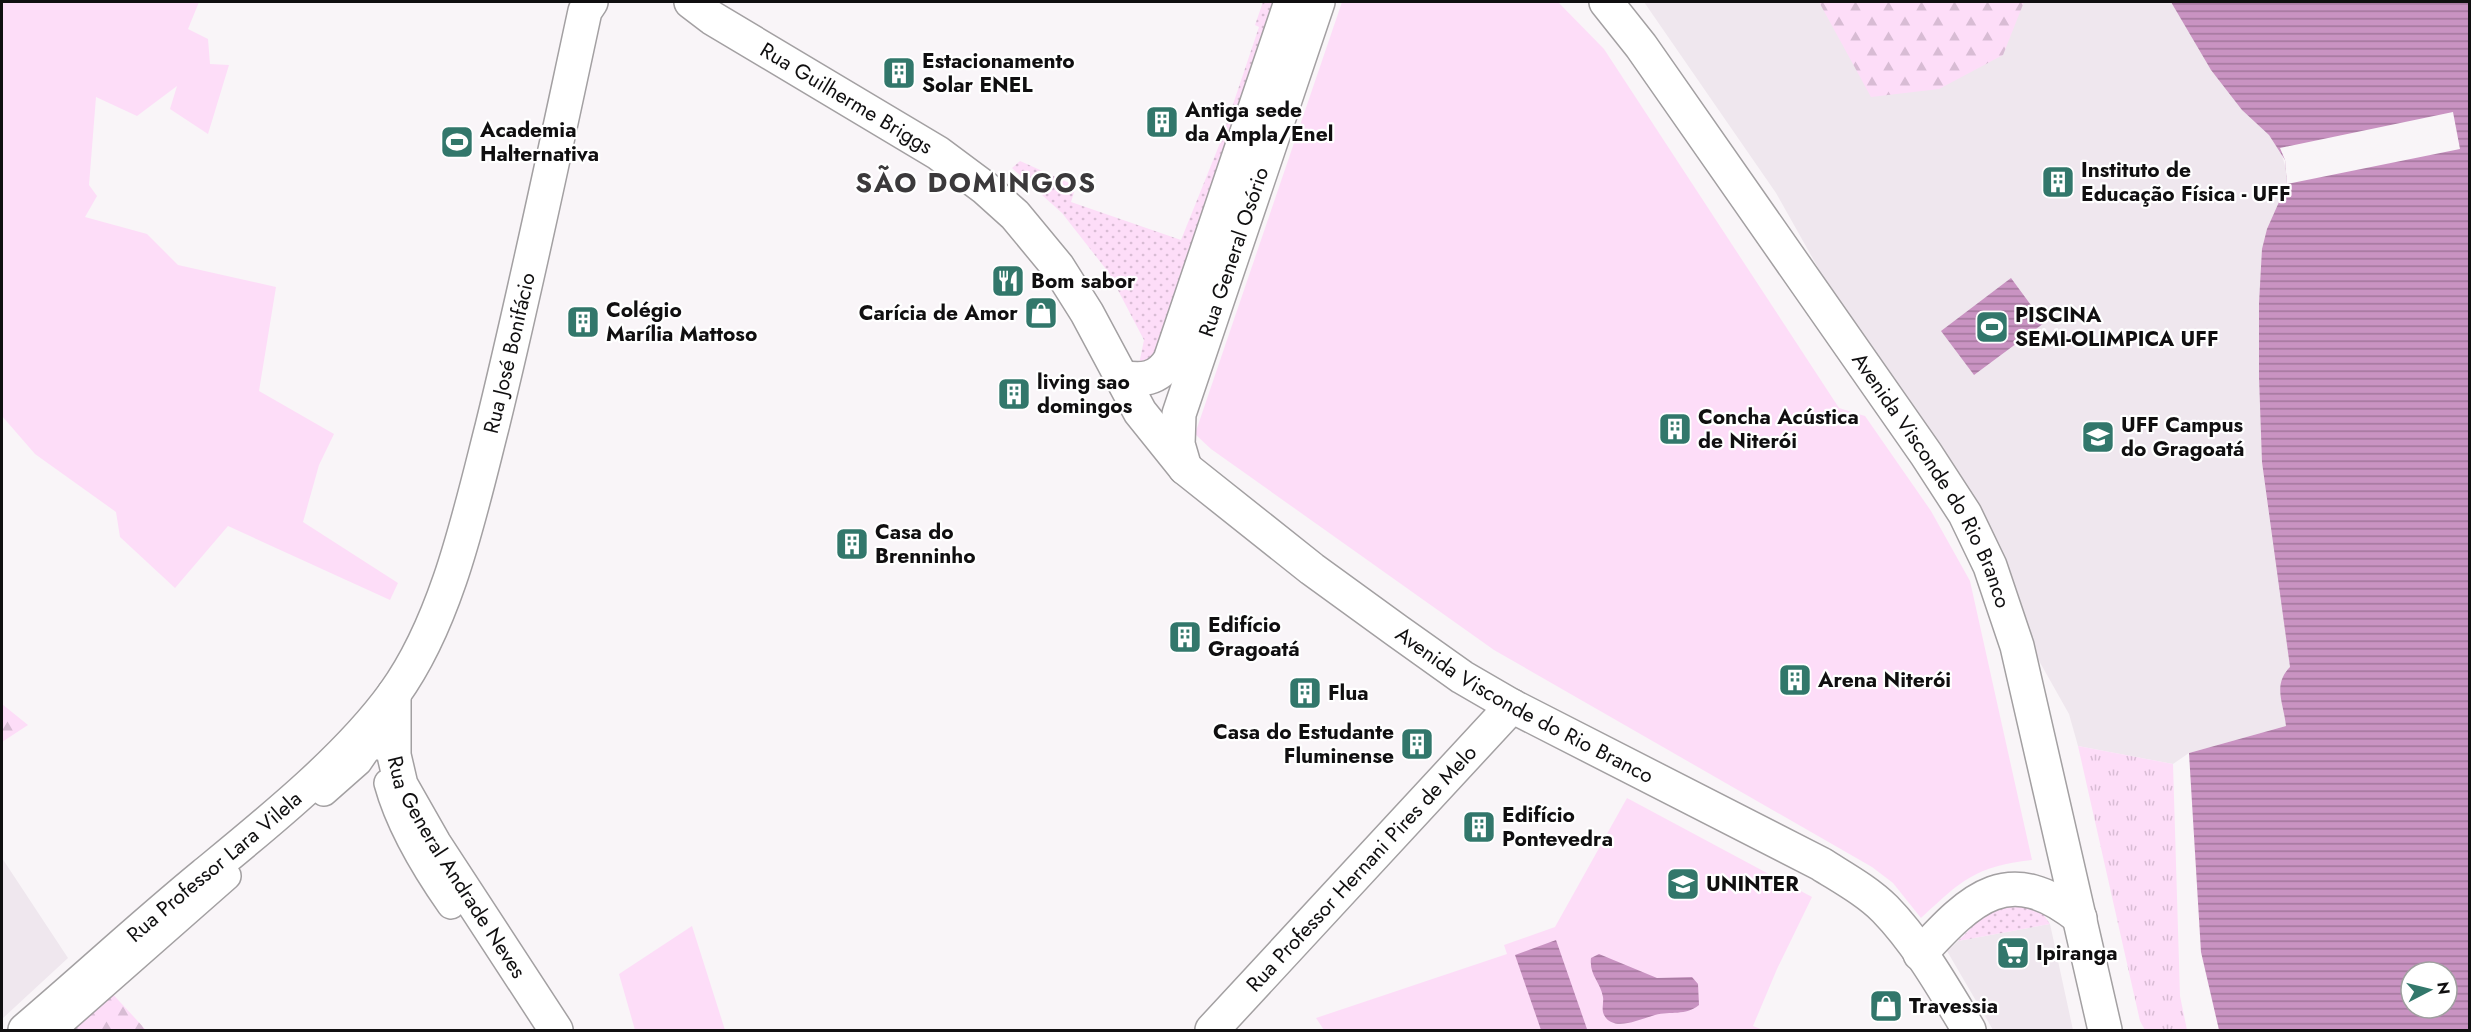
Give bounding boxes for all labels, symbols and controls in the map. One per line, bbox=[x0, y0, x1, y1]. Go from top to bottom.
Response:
street label: Rua Guilherme Briggs bbox=[755, 35, 938, 162]
place label: Estacionamento Solar ENEL bbox=[922, 46, 1075, 100]
building icon: Estacionamento Solar ENEL bbox=[881, 55, 917, 91]
place label: Antiga sede da Ampla/Enel bbox=[1184, 95, 1333, 149]
building icon: Antiga sede da Ampla/Enel bbox=[1144, 104, 1180, 140]
place label: Academia Halternativa bbox=[479, 115, 599, 169]
sports icon: Academia Halternativa bbox=[439, 124, 475, 160]
place label: Instituto de Educação Física - UFF bbox=[2081, 155, 2291, 209]
district label: SÃO DOMINGOS bbox=[855, 163, 1097, 202]
street label: Rua General Osório bbox=[1191, 163, 1276, 341]
building icon: Instituto de Educação Física - UFF bbox=[2040, 164, 2076, 200]
restaurant icon: Bom sabor bbox=[990, 263, 1026, 299]
place label: Bom sabor bbox=[1031, 266, 1136, 296]
street label: Rua José Bonifácio bbox=[476, 270, 543, 437]
place label: Colégio Marília Mattoso bbox=[606, 295, 757, 349]
shop icon: Carícia de Amor bbox=[1023, 295, 1059, 331]
place label: Carícia de Amor bbox=[859, 298, 1018, 328]
place label: PISCINA SEMI-OLIMPICA UFF bbox=[2015, 300, 2219, 354]
building icon: Colégio Marília Mattoso bbox=[565, 304, 601, 340]
sports icon: PISCINA SEMI-OLIMPICA UFF bbox=[1974, 309, 2010, 345]
street label: Avenida Visconde do Rio Branco bbox=[1845, 347, 2018, 612]
place label: living sao domingos bbox=[1037, 367, 1133, 421]
building icon: living sao domingos bbox=[996, 376, 1032, 412]
place label: Concha Acústica de Niterói bbox=[1698, 402, 1859, 456]
place label: UFF Campus do Gragoatá bbox=[2121, 410, 2244, 464]
building icon: Concha Acústica de Niterói bbox=[1657, 411, 1693, 447]
school or university icon: UFF Campus do Gragoatá bbox=[2080, 419, 2116, 455]
place label: Casa do Brenninho bbox=[875, 517, 976, 571]
building icon: Casa do Brenninho bbox=[834, 526, 870, 562]
place label: Edifício Gragoatá bbox=[1208, 610, 1300, 664]
building icon: Edifício Gragoatá bbox=[1167, 619, 1203, 655]
street label: Avenida Visconde do Rio Branco bbox=[1389, 619, 1659, 791]
building icon: Arena Niterói bbox=[1777, 662, 1813, 698]
place label: Arena Niterói bbox=[1817, 665, 1951, 695]
building icon: Flua bbox=[1287, 675, 1323, 711]
place label: Flua bbox=[1328, 678, 1369, 708]
place label: Casa do Estudante Fluminense bbox=[1213, 717, 1394, 771]
building icon: Casa do Estudante Fluminense bbox=[1399, 726, 1435, 762]
street label: Rua Professor Hernani Pires de Melo bbox=[1239, 738, 1484, 999]
street label: Rua General Andrade Neves bbox=[380, 753, 533, 984]
street label: Rua Professor Lara Vilela bbox=[120, 784, 308, 949]
place label: Edifício Pontevedra bbox=[1502, 800, 1613, 854]
building icon: Edifício Pontevedra bbox=[1461, 809, 1497, 845]
school or university icon: UNINTER bbox=[1665, 866, 1701, 902]
place label: UNINTER bbox=[1706, 869, 1799, 899]
supermarket icon: Ipiranga bbox=[1995, 935, 2031, 971]
place label: Ipiranga bbox=[2036, 938, 2118, 968]
north arrow bbox=[2399, 960, 2459, 1020]
text: N bbox=[2431, 981, 2456, 996]
shop icon: Travessia bbox=[1868, 988, 1904, 1024]
place label: Travessia bbox=[1909, 991, 1998, 1021]

